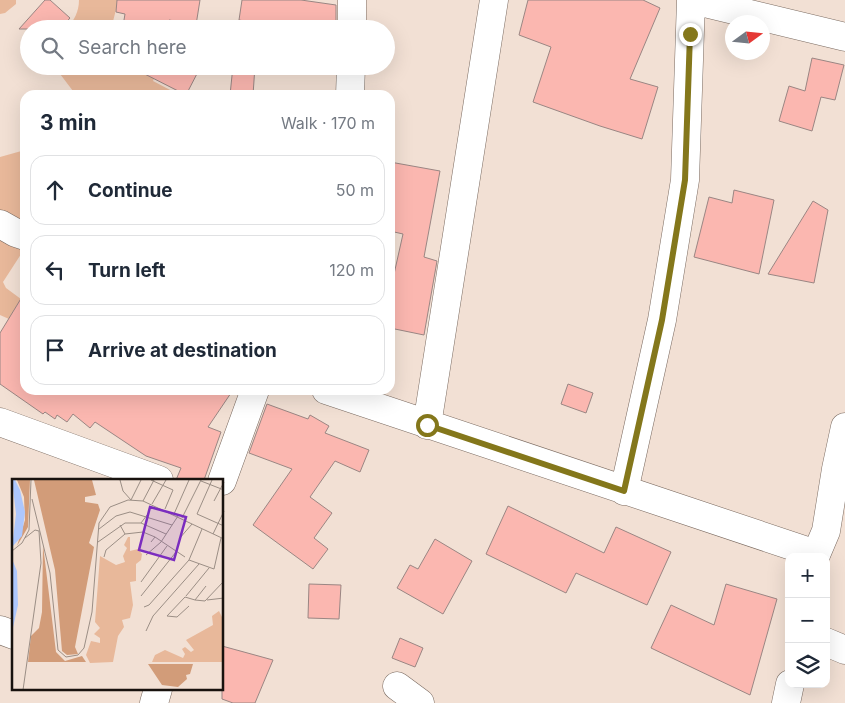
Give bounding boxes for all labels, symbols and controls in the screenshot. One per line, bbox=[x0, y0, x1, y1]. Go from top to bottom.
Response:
north arrow bbox=[725, 15, 770, 60]
search box bbox=[20, 20, 395, 75]
route end bbox=[679, 23, 702, 46]
icon: search bbox=[38, 34, 66, 62]
text: Search here bbox=[78, 36, 187, 59]
text: 3 min bbox=[40, 110, 96, 135]
text: Walk · 170 m bbox=[281, 113, 375, 133]
icon: ahead bbox=[41, 176, 69, 204]
text: Continue bbox=[88, 179, 173, 202]
text: 50 m bbox=[336, 180, 374, 200]
icon: left bbox=[41, 256, 69, 284]
text: Turn left bbox=[88, 259, 166, 282]
text: 120 m bbox=[329, 260, 374, 280]
icon: arrive bbox=[41, 336, 69, 364]
text: Arrive at destination bbox=[88, 339, 277, 362]
route start bbox=[416, 414, 439, 437]
inset map bbox=[12, 479, 224, 690]
map controls bbox=[785, 553, 830, 688]
button: + bbox=[785, 553, 830, 598]
button: − bbox=[785, 598, 830, 643]
button: layers bbox=[785, 643, 830, 688]

